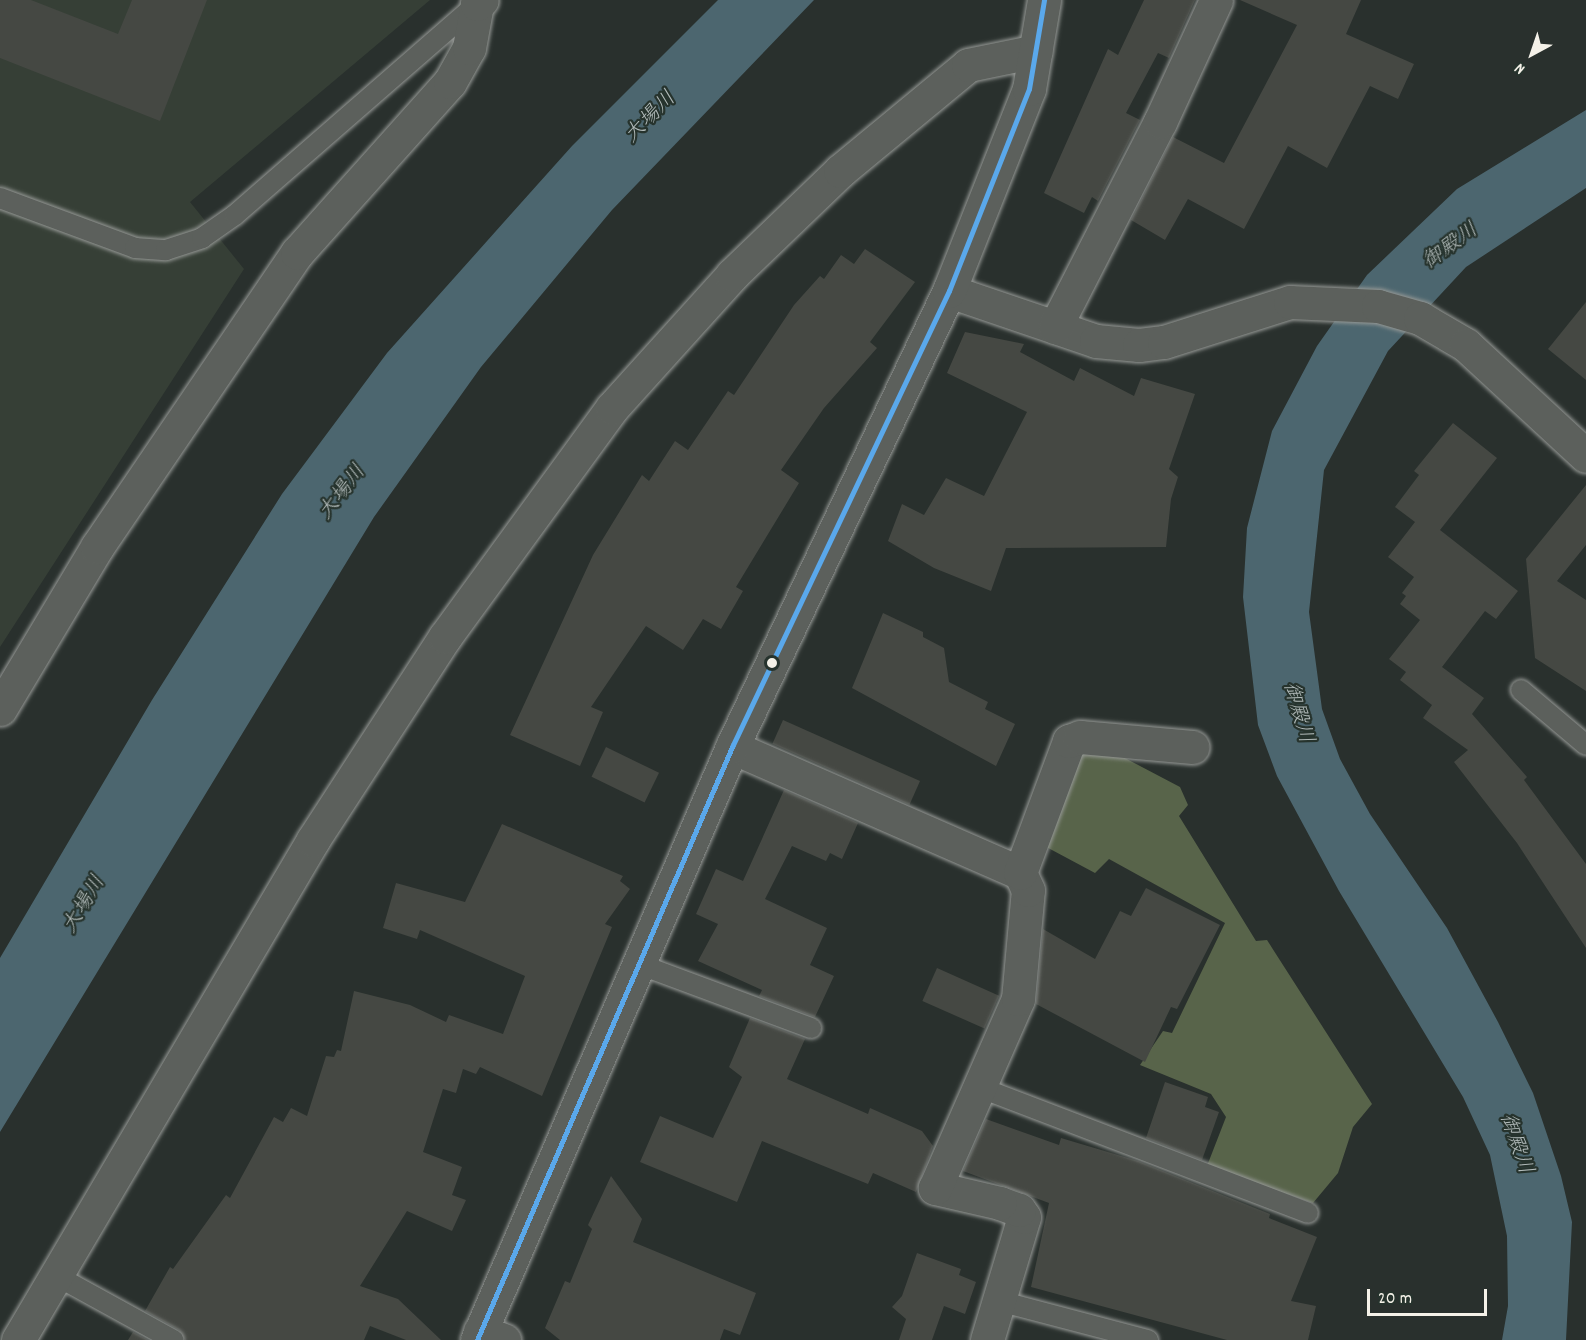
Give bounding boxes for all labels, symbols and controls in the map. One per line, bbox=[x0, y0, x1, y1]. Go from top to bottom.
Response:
north arrow bbox=[1502, 24, 1562, 84]
text: N bbox=[1510, 57, 1531, 80]
water label: 大場川 bbox=[620, 87, 682, 149]
water label: 御殿川 bbox=[1418, 218, 1484, 276]
water label: 大場川 bbox=[314, 460, 372, 526]
unlabelled marker bbox=[766, 657, 778, 669]
water label: 御殿川 bbox=[1276, 679, 1318, 747]
water label: 大場川 bbox=[58, 872, 112, 938]
water label: 御殿川 bbox=[1493, 1110, 1537, 1178]
scale bar bbox=[1370, 1277, 1490, 1315]
text: 20 m bbox=[1378, 1287, 1412, 1312]

